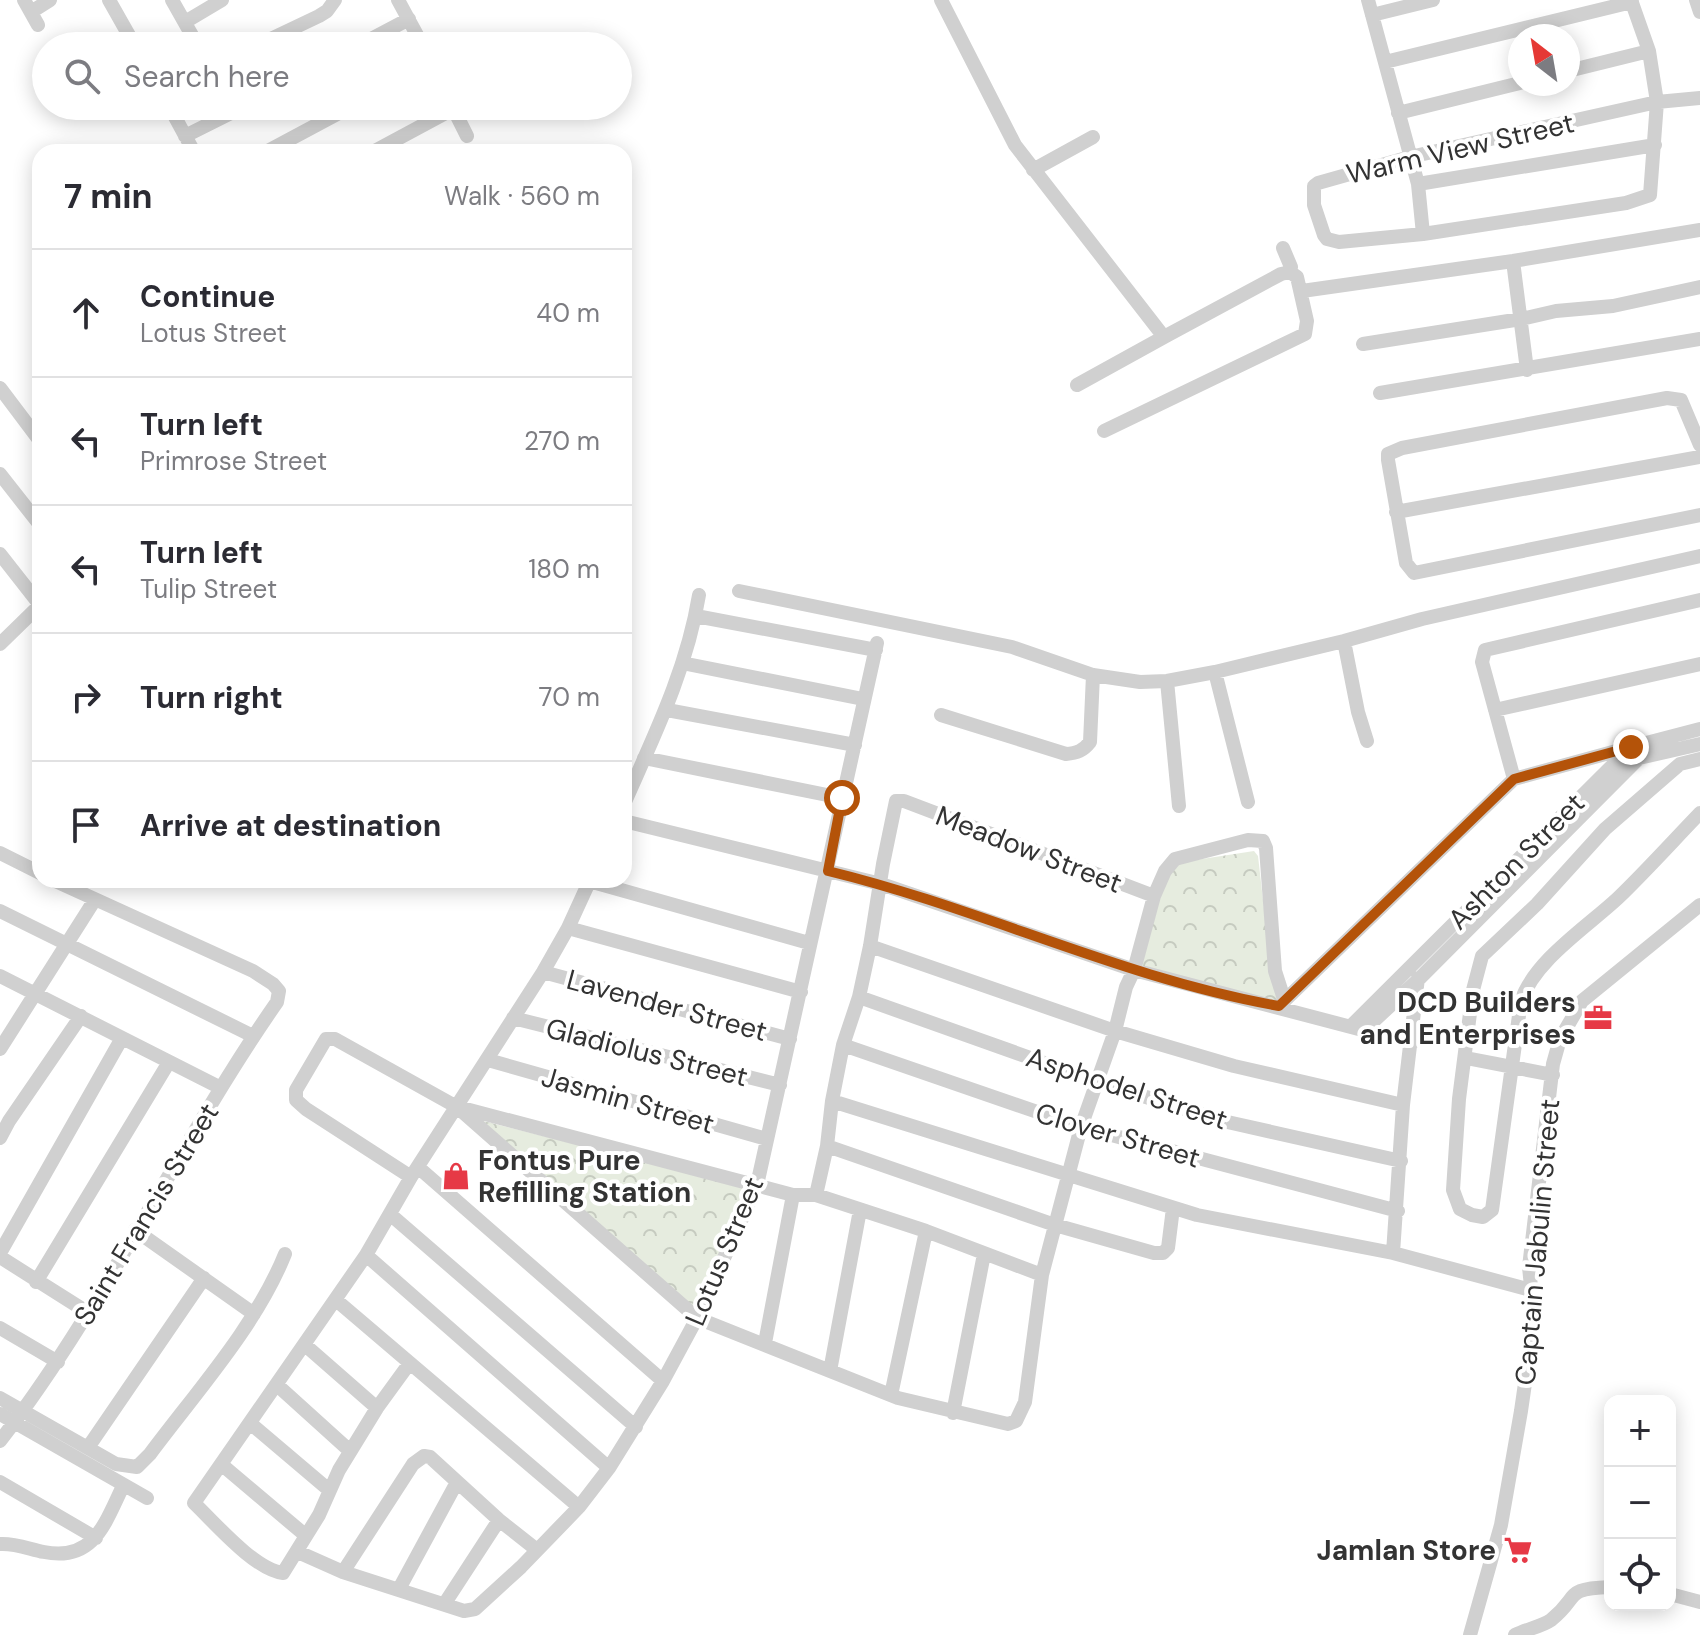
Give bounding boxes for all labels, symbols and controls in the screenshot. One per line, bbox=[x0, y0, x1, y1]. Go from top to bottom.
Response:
north arrow bbox=[1508, 24, 1580, 96]
search box bbox=[32, 32, 632, 120]
icon: search bbox=[60, 54, 104, 98]
text: Search here bbox=[124, 57, 290, 96]
street label: Warm View Street bbox=[1343, 104, 1578, 193]
text: 7 min bbox=[64, 174, 153, 219]
text: Walk · 560 m bbox=[444, 179, 600, 213]
text: Continue bbox=[140, 277, 275, 316]
icon: ahead bbox=[64, 291, 108, 335]
text: 40 m bbox=[536, 296, 600, 330]
text: Lotus Street bbox=[140, 316, 287, 350]
text: Turn left bbox=[140, 405, 263, 444]
icon: left bbox=[64, 419, 108, 463]
text: 270 m bbox=[524, 424, 600, 458]
text: Primrose Street bbox=[140, 444, 327, 478]
text: Turn left bbox=[140, 533, 263, 572]
icon: left bbox=[64, 547, 108, 591]
text: 180 m bbox=[528, 552, 600, 586]
text: Tulip Street bbox=[140, 572, 277, 606]
icon: right bbox=[64, 675, 108, 719]
text: Turn right bbox=[140, 678, 283, 717]
text: 70 m bbox=[539, 680, 600, 714]
route end bbox=[1613, 729, 1649, 765]
route start bbox=[824, 780, 860, 816]
street label: Ashton Street bbox=[1440, 785, 1593, 938]
street label: Meadow Street bbox=[930, 797, 1127, 902]
icon: arrive bbox=[64, 803, 108, 847]
text: Arrive at destination bbox=[140, 806, 441, 845]
street label: Lavender Street bbox=[563, 961, 771, 1050]
place label: DCD Builders and Enterprises bbox=[1360, 984, 1576, 1053]
office icon: DCD Builders and Enterprises bbox=[1583, 1003, 1613, 1033]
street label: Gladiolus Street bbox=[542, 1010, 752, 1095]
street label: Asphodel Street bbox=[1022, 1039, 1232, 1138]
street label: Jasmin Street bbox=[537, 1058, 718, 1143]
street label: Clover Street bbox=[1031, 1094, 1204, 1177]
street label: Saint Francis Street bbox=[65, 1096, 227, 1332]
street label: Captain Jabulin Street bbox=[1507, 1097, 1568, 1387]
place label: Fontus Pure Refilling Station bbox=[478, 1142, 691, 1211]
shop icon: Fontus Pure Refilling Station bbox=[441, 1161, 471, 1191]
street label: Lotus Street bbox=[677, 1171, 772, 1331]
map controls bbox=[1604, 1395, 1676, 1611]
button: + bbox=[1604, 1395, 1676, 1467]
button: − bbox=[1604, 1467, 1676, 1539]
place label: Jamlan Store bbox=[1317, 1532, 1496, 1569]
supermarket icon: Jamlan Store bbox=[1503, 1535, 1533, 1565]
button: locate bbox=[1604, 1539, 1676, 1611]

